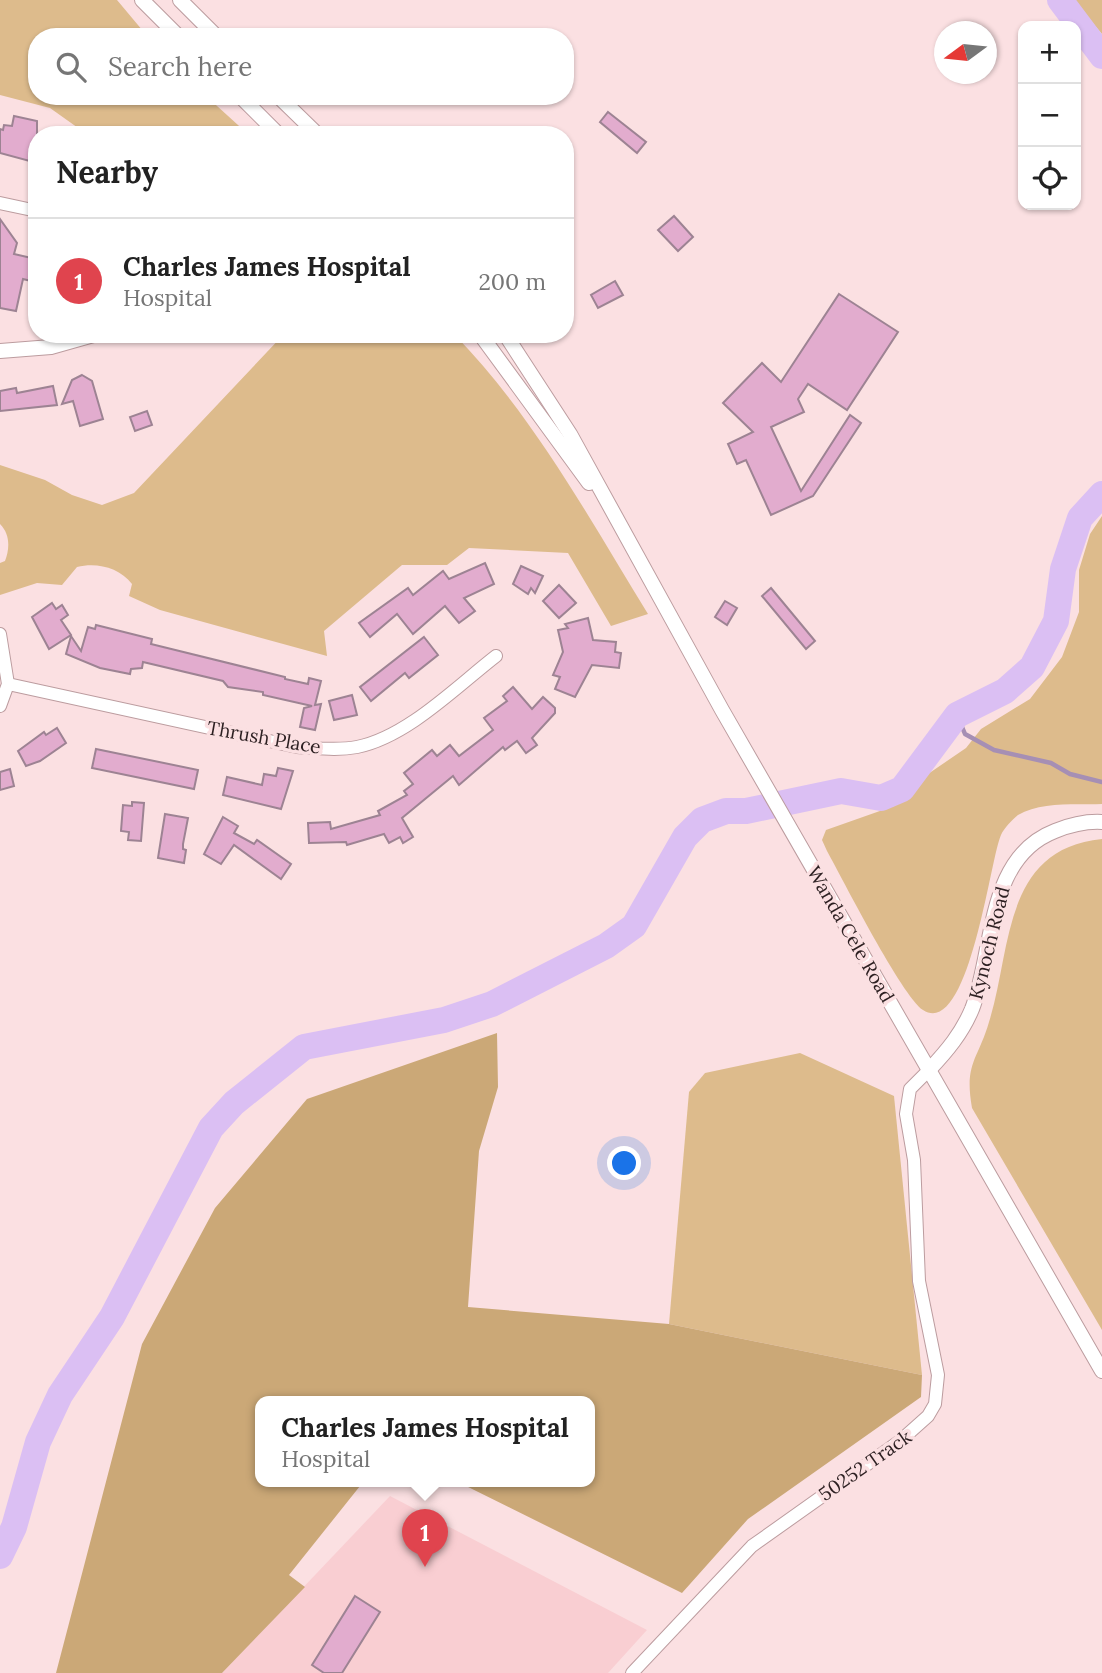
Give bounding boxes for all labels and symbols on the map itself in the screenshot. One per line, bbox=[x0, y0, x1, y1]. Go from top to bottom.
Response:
north arrow bbox=[934, 21, 997, 84]
street label: Thrush Place bbox=[205, 715, 323, 759]
street label: Wanda Cele Road bbox=[802, 861, 900, 1007]
street label: Kynoch Road bbox=[963, 884, 1015, 1002]
your location bbox=[607, 1146, 641, 1180]
street label: 50252 Track bbox=[814, 1424, 917, 1506]
pin: 1 bbox=[402, 1509, 448, 1567]

